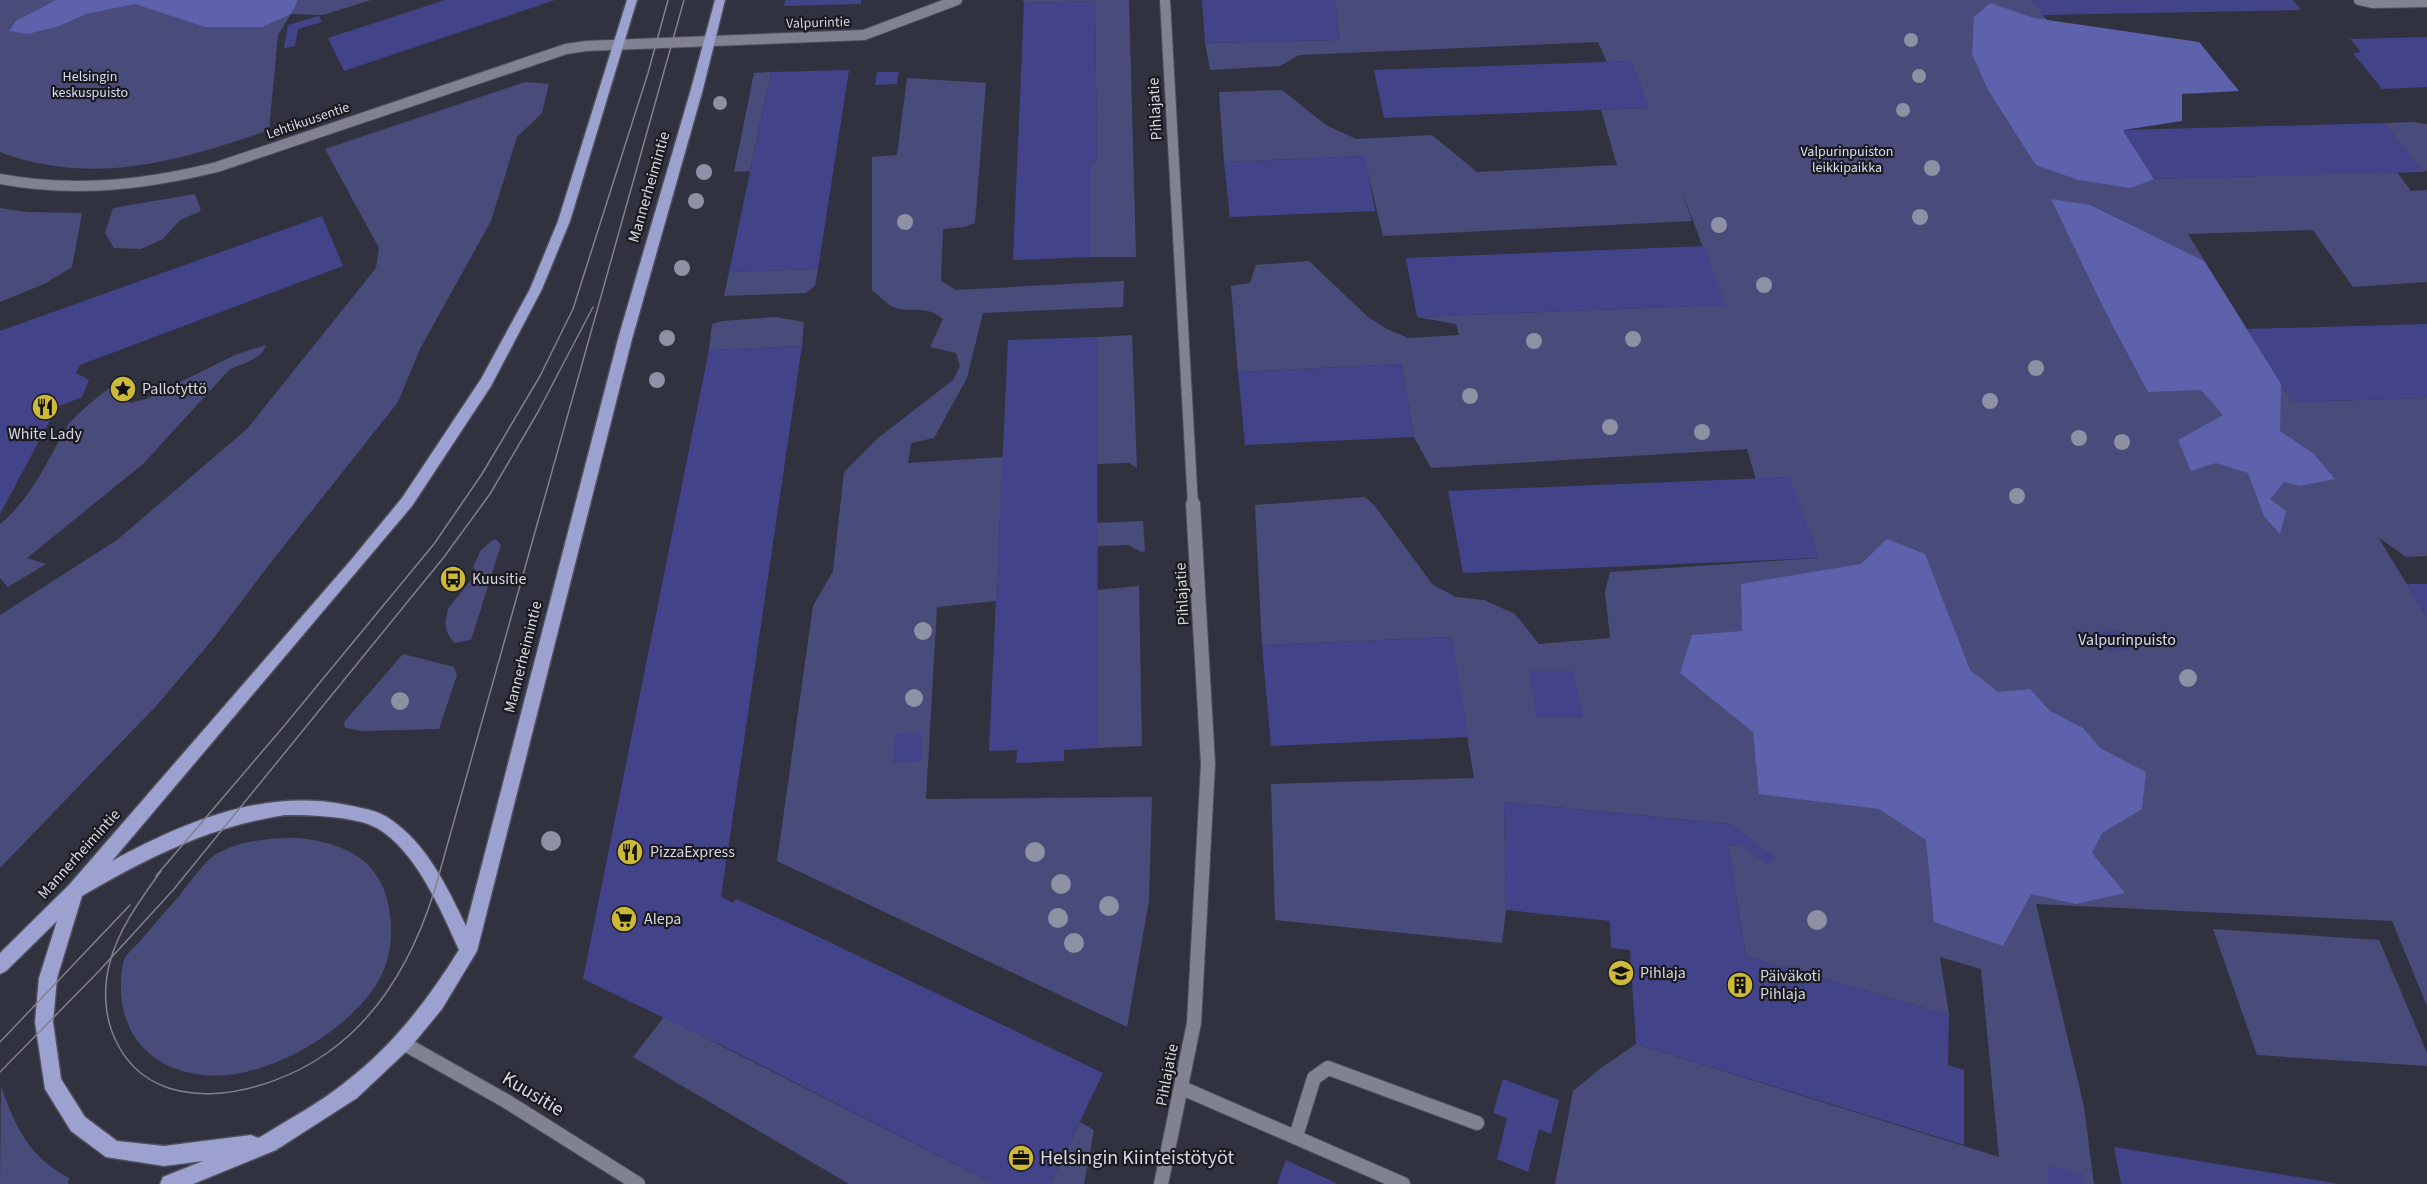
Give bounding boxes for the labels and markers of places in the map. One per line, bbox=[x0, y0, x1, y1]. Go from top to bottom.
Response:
place icon: Pallotyttö bbox=[108, 374, 138, 404]
place label: Pallotyttö bbox=[142, 378, 207, 400]
restaurant icon: White Lady bbox=[30, 392, 60, 422]
place label: White Lady bbox=[8, 423, 82, 445]
bus stop icon: Kuusitie bbox=[438, 564, 468, 594]
place label: Kuusitie bbox=[472, 568, 526, 590]
restaurant icon: PizzaExpress bbox=[615, 837, 645, 867]
place label: PizzaExpress bbox=[650, 841, 735, 863]
supermarket icon: Alepa bbox=[609, 904, 639, 934]
place label: Alepa bbox=[644, 908, 681, 930]
school or university icon: Pihlaja bbox=[1606, 958, 1636, 988]
place label: Pihlaja bbox=[1640, 962, 1686, 984]
place label: Päiväkoti Pihlaja bbox=[1760, 965, 1821, 1005]
building icon: Päiväkoti Pihlaja bbox=[1725, 970, 1755, 1000]
office icon: Helsingin Kiinteistötyöt bbox=[1006, 1143, 1036, 1173]
place label: Helsingin Kiinteistötyöt bbox=[1040, 1144, 1234, 1172]

